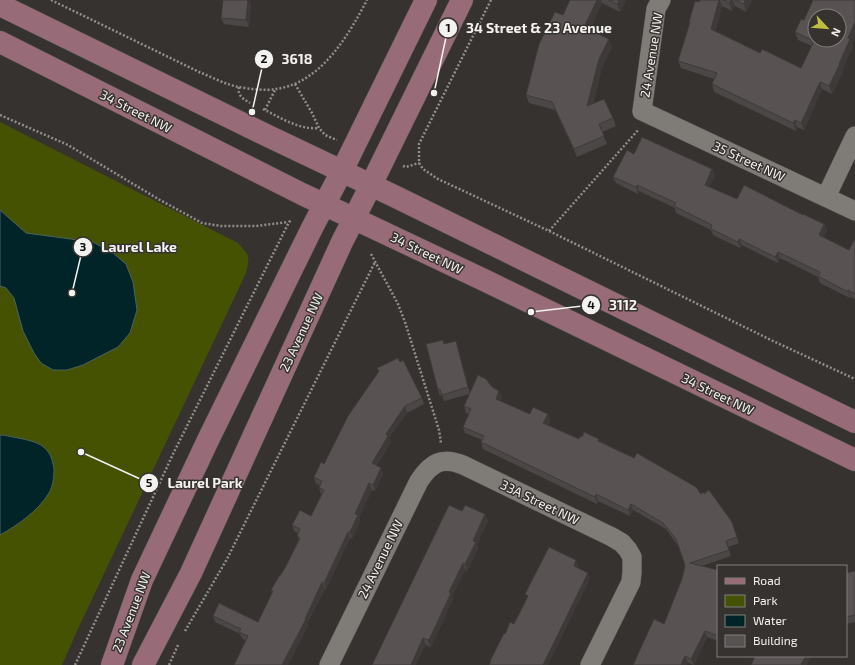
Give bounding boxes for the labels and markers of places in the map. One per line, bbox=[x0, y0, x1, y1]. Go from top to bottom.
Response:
callout: 34 Street & 23 Avenue bbox=[438, 15, 620, 41]
callout: 3618 bbox=[254, 46, 321, 72]
callout: Laurel Lake bbox=[73, 234, 185, 260]
callout: 3112 bbox=[581, 292, 645, 318]
callout: Laurel Park bbox=[139, 470, 251, 496]

